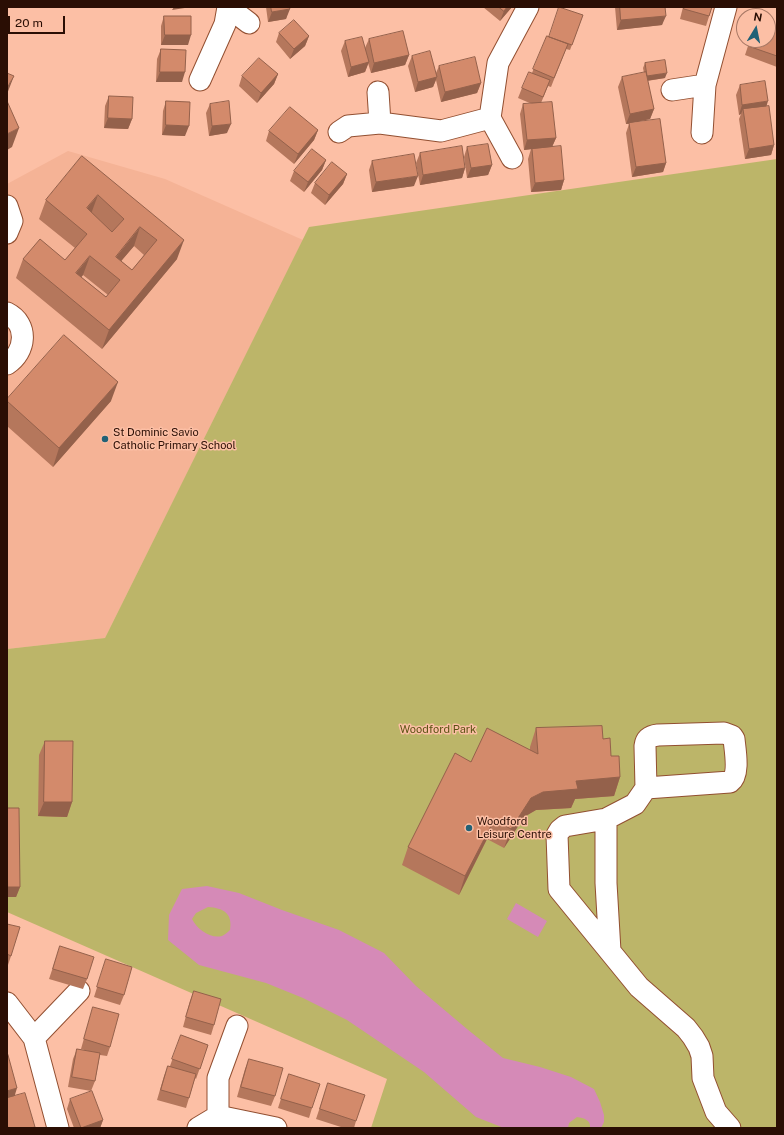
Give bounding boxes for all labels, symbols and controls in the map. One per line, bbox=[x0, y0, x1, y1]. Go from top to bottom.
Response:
scale bar bbox=[10, 8, 67, 34]
north arrow bbox=[736, 8, 776, 48]
text: N bbox=[753, 11, 763, 24]
text: 20 m bbox=[15, 16, 43, 30]
place label: St Dominic Savio Catholic Primary School bbox=[113, 426, 236, 452]
marker: St Dominic Savio Catholic Primary School bbox=[100, 434, 110, 444]
park label: Woodford Park bbox=[400, 723, 476, 737]
place label: Woodford Leisure Centre bbox=[477, 815, 552, 841]
marker: Woodford Leisure Centre bbox=[464, 823, 474, 833]

